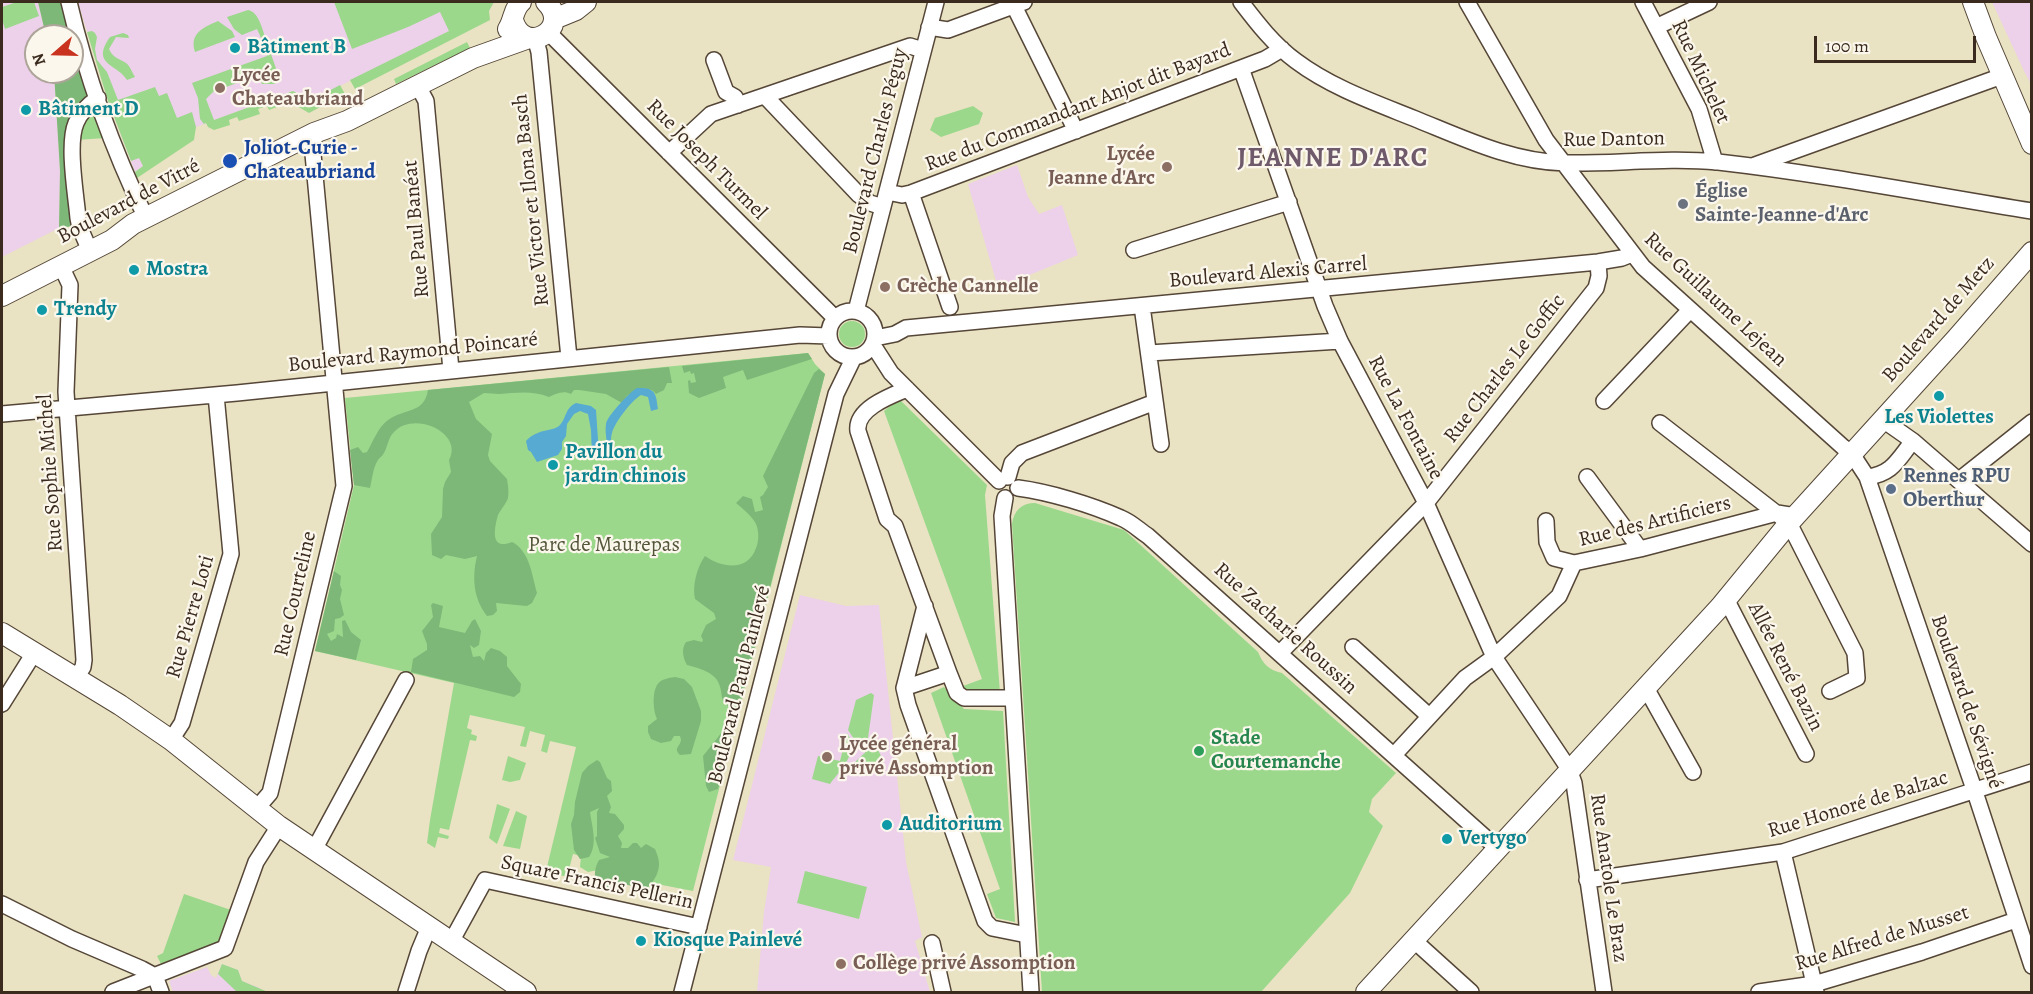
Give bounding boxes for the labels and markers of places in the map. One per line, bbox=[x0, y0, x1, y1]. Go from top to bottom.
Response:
place label: Bâtiment B bbox=[247, 35, 346, 61]
marker: Bâtiment B bbox=[228, 41, 242, 55]
place label: Lycée Chateaubriand bbox=[232, 63, 364, 113]
marker: Lycée Chateaubriand bbox=[213, 81, 227, 95]
place label: Bâtiment D bbox=[38, 97, 139, 123]
marker: Bâtiment D bbox=[19, 103, 33, 117]
place label: Joliot-Curie - Chateaubriand bbox=[244, 136, 376, 186]
place label: Lycée Jeanne d'Arc bbox=[1048, 142, 1155, 192]
marker: Joliot-Curie - Chateaubriand bbox=[221, 152, 239, 170]
marker: Lycée Jeanne d'Arc bbox=[1160, 160, 1174, 174]
place label: Église Sainte-Jeanne-d'Arc bbox=[1695, 179, 1868, 229]
marker: Église Sainte-Jeanne-d'Arc bbox=[1676, 197, 1690, 211]
place label: Mostra bbox=[146, 257, 208, 283]
marker: Mostra bbox=[127, 263, 141, 277]
place label: Crèche Cannelle bbox=[897, 274, 1038, 300]
marker: Crèche Cannelle bbox=[878, 280, 892, 294]
place label: Trendy bbox=[54, 297, 117, 323]
marker: Trendy bbox=[35, 303, 49, 317]
marker: Les Violettes bbox=[1932, 389, 1946, 403]
place label: Les Violettes bbox=[1884, 405, 1994, 431]
place label: Pavillon du jardin chinois bbox=[565, 440, 686, 490]
marker: Pavillon du jardin chinois bbox=[546, 458, 560, 472]
place label: Rennes RPU Oberthur bbox=[1903, 464, 2010, 514]
marker: Rennes RPU Oberthur bbox=[1884, 482, 1898, 496]
place label: Stade Courtemanche bbox=[1211, 726, 1341, 776]
place label: Lycée général privé Assomption bbox=[839, 732, 994, 782]
marker: Stade Courtemanche bbox=[1192, 744, 1206, 758]
marker: Lycée général privé Assomption bbox=[820, 750, 834, 764]
place label: Auditorium bbox=[899, 812, 1002, 838]
marker: Auditorium bbox=[880, 818, 894, 832]
place label: Vertygo bbox=[1459, 826, 1527, 852]
marker: Vertygo bbox=[1440, 832, 1454, 846]
place label: Kiosque Painlevé bbox=[653, 928, 802, 954]
marker: Kiosque Painlevé bbox=[634, 934, 648, 948]
place label: Collège privé Assomption bbox=[853, 951, 1076, 977]
marker: Collège privé Assomption bbox=[834, 957, 848, 971]

